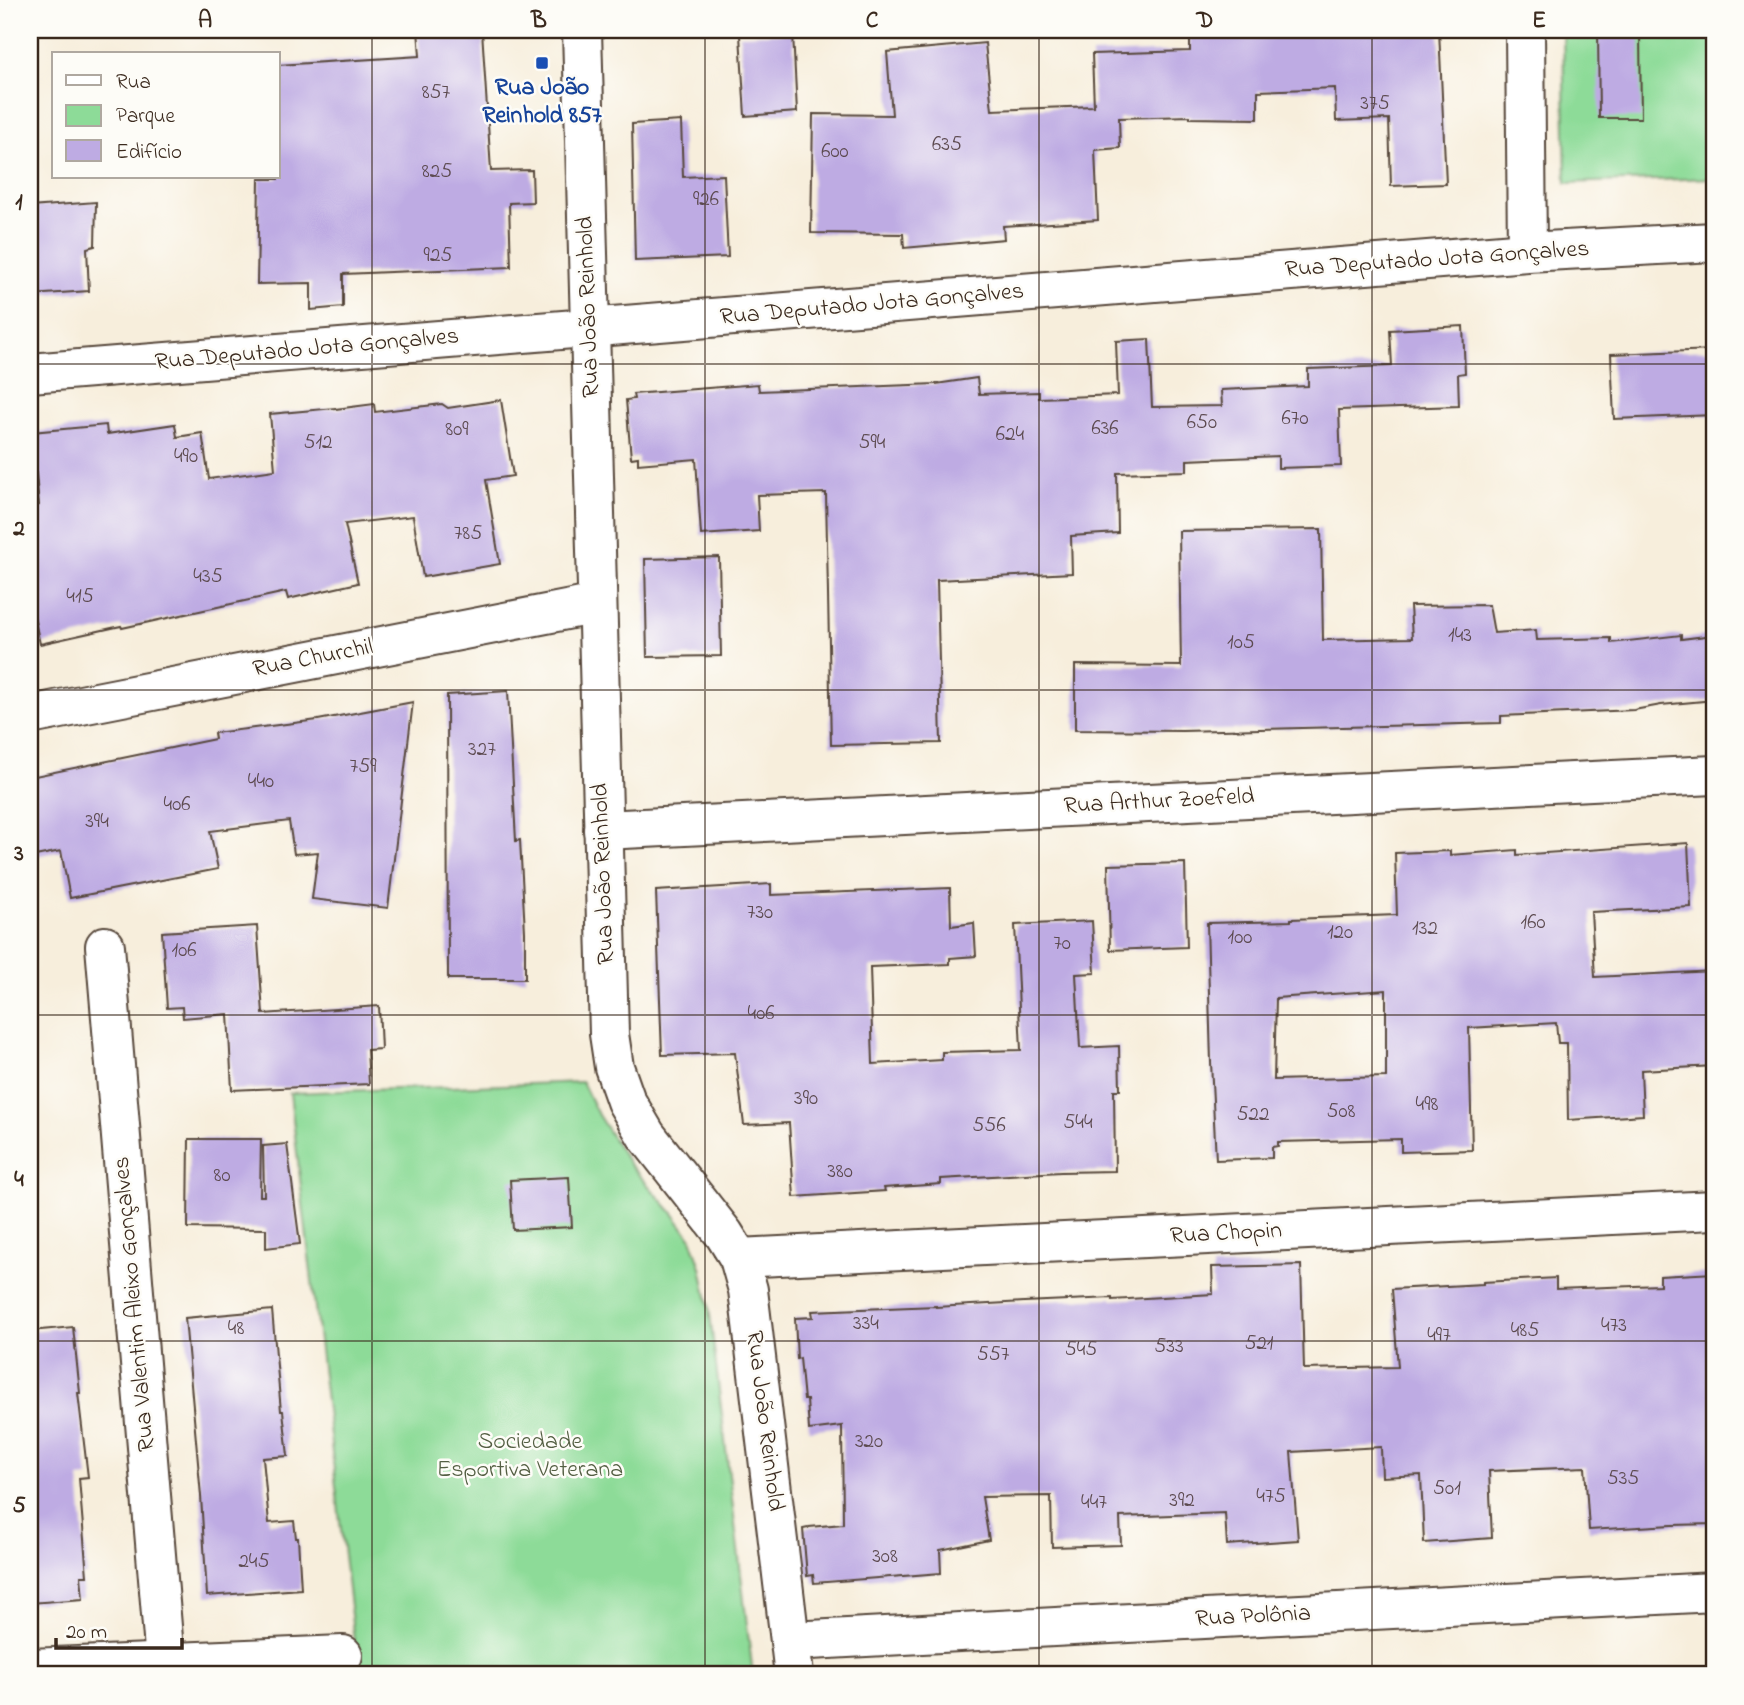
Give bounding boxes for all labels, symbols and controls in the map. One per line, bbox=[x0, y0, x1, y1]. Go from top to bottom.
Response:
text: A bbox=[198, 5, 212, 38]
text: B bbox=[530, 5, 547, 38]
text: C bbox=[866, 5, 879, 38]
text: D bbox=[1196, 5, 1213, 38]
text: E bbox=[1532, 5, 1546, 38]
legend bbox=[52, 52, 280, 178]
marker: Rua João Reinhold 857 bbox=[534, 55, 550, 71]
text: Rua bbox=[116, 68, 151, 98]
place label: Rua João Reinhold 857 bbox=[482, 71, 603, 134]
house number: 857 bbox=[422, 78, 451, 108]
house number: 375 bbox=[1360, 89, 1390, 119]
text: Parque bbox=[116, 102, 175, 132]
house number: 635 bbox=[932, 130, 962, 160]
house number: 600 bbox=[821, 137, 849, 167]
text: Edifício bbox=[116, 138, 182, 168]
house number: 825 bbox=[422, 157, 452, 187]
house number: 926 bbox=[693, 185, 719, 215]
text: 1 bbox=[15, 187, 23, 220]
street label: Rua João Reinhold bbox=[568, 215, 610, 398]
street label: Rua Deputado Jota Gonçalves bbox=[1284, 232, 1590, 288]
house number: 925 bbox=[424, 241, 452, 271]
street label: Rua Deputado Jota Gonçalves bbox=[718, 274, 1026, 336]
street label: Rua Deputado Jota Gonçalves bbox=[153, 319, 461, 381]
house number: 670 bbox=[1282, 404, 1308, 434]
house number: 650 bbox=[1187, 408, 1217, 438]
house number: 636 bbox=[1091, 414, 1119, 444]
house number: 809 bbox=[445, 415, 469, 445]
house number: 624 bbox=[996, 420, 1025, 450]
house number: 512 bbox=[303, 428, 333, 458]
house number: 594 bbox=[859, 428, 886, 458]
house number: 490 bbox=[174, 442, 198, 472]
text: 2 bbox=[12, 513, 25, 546]
house number: 785 bbox=[454, 519, 482, 549]
house number: 435 bbox=[193, 562, 223, 592]
house number: 415 bbox=[66, 582, 94, 612]
house number: 143 bbox=[1448, 621, 1472, 651]
house number: 105 bbox=[1227, 628, 1255, 658]
street label: Rua Churchil bbox=[250, 630, 376, 688]
house number: 327 bbox=[468, 735, 496, 765]
house number: 759 bbox=[350, 752, 377, 782]
house number: 440 bbox=[248, 767, 274, 797]
street label: Rua Arthur Zoefeld bbox=[1063, 780, 1256, 824]
street label: Rua João Reinhold bbox=[583, 782, 625, 965]
house number: 406 bbox=[164, 790, 190, 820]
house number: 394 bbox=[85, 807, 109, 837]
text: 3 bbox=[13, 838, 24, 871]
house number: 730 bbox=[747, 898, 773, 928]
house number: 160 bbox=[1521, 908, 1546, 938]
house number: 132 bbox=[1412, 914, 1438, 944]
house number: 120 bbox=[1327, 918, 1353, 948]
house number: 100 bbox=[1228, 923, 1252, 953]
house number: 70 bbox=[1053, 929, 1071, 959]
house number: 106 bbox=[172, 936, 197, 966]
house number: 406 bbox=[748, 999, 774, 1029]
house number: 390 bbox=[794, 1084, 818, 1114]
house number: 498 bbox=[1416, 1090, 1439, 1120]
house number: 508 bbox=[1327, 1097, 1356, 1127]
house number: 522 bbox=[1237, 1100, 1269, 1130]
house number: 544 bbox=[1063, 1108, 1093, 1138]
house number: 556 bbox=[972, 1111, 1006, 1141]
street label: Rua Valentim Aleixo Gonçalves bbox=[105, 1155, 165, 1453]
house number: 380 bbox=[827, 1157, 853, 1187]
house number: 80 bbox=[214, 1161, 230, 1191]
text: 4 bbox=[14, 1164, 24, 1197]
street label: Rua Chopin bbox=[1169, 1214, 1283, 1254]
house number: 334 bbox=[853, 1309, 879, 1339]
house number: 473 bbox=[1601, 1311, 1627, 1341]
house number: 48 bbox=[228, 1314, 244, 1344]
house number: 485 bbox=[1511, 1316, 1539, 1346]
house number: 497 bbox=[1427, 1321, 1451, 1351]
street label: Rua João Reinhold bbox=[736, 1329, 792, 1514]
house number: 521 bbox=[1244, 1329, 1274, 1359]
house number: 533 bbox=[1154, 1332, 1184, 1362]
house number: 545 bbox=[1065, 1335, 1097, 1365]
house number: 557 bbox=[977, 1340, 1010, 1370]
park label: Sociedade Esportiva Veterana bbox=[437, 1425, 623, 1488]
house number: 320 bbox=[855, 1427, 883, 1457]
house number: 535 bbox=[1607, 1464, 1639, 1494]
house number: 501 bbox=[1433, 1474, 1461, 1504]
house number: 475 bbox=[1256, 1482, 1286, 1512]
house number: 392 bbox=[1169, 1486, 1195, 1516]
house number: 447 bbox=[1081, 1488, 1107, 1518]
text: 5 bbox=[12, 1490, 26, 1523]
house number: 308 bbox=[872, 1542, 898, 1572]
house number: 245 bbox=[238, 1547, 270, 1577]
street label: Rua Polônia bbox=[1194, 1596, 1312, 1638]
scale bar bbox=[56, 1607, 182, 1651]
text: 20 m bbox=[66, 1618, 107, 1648]

